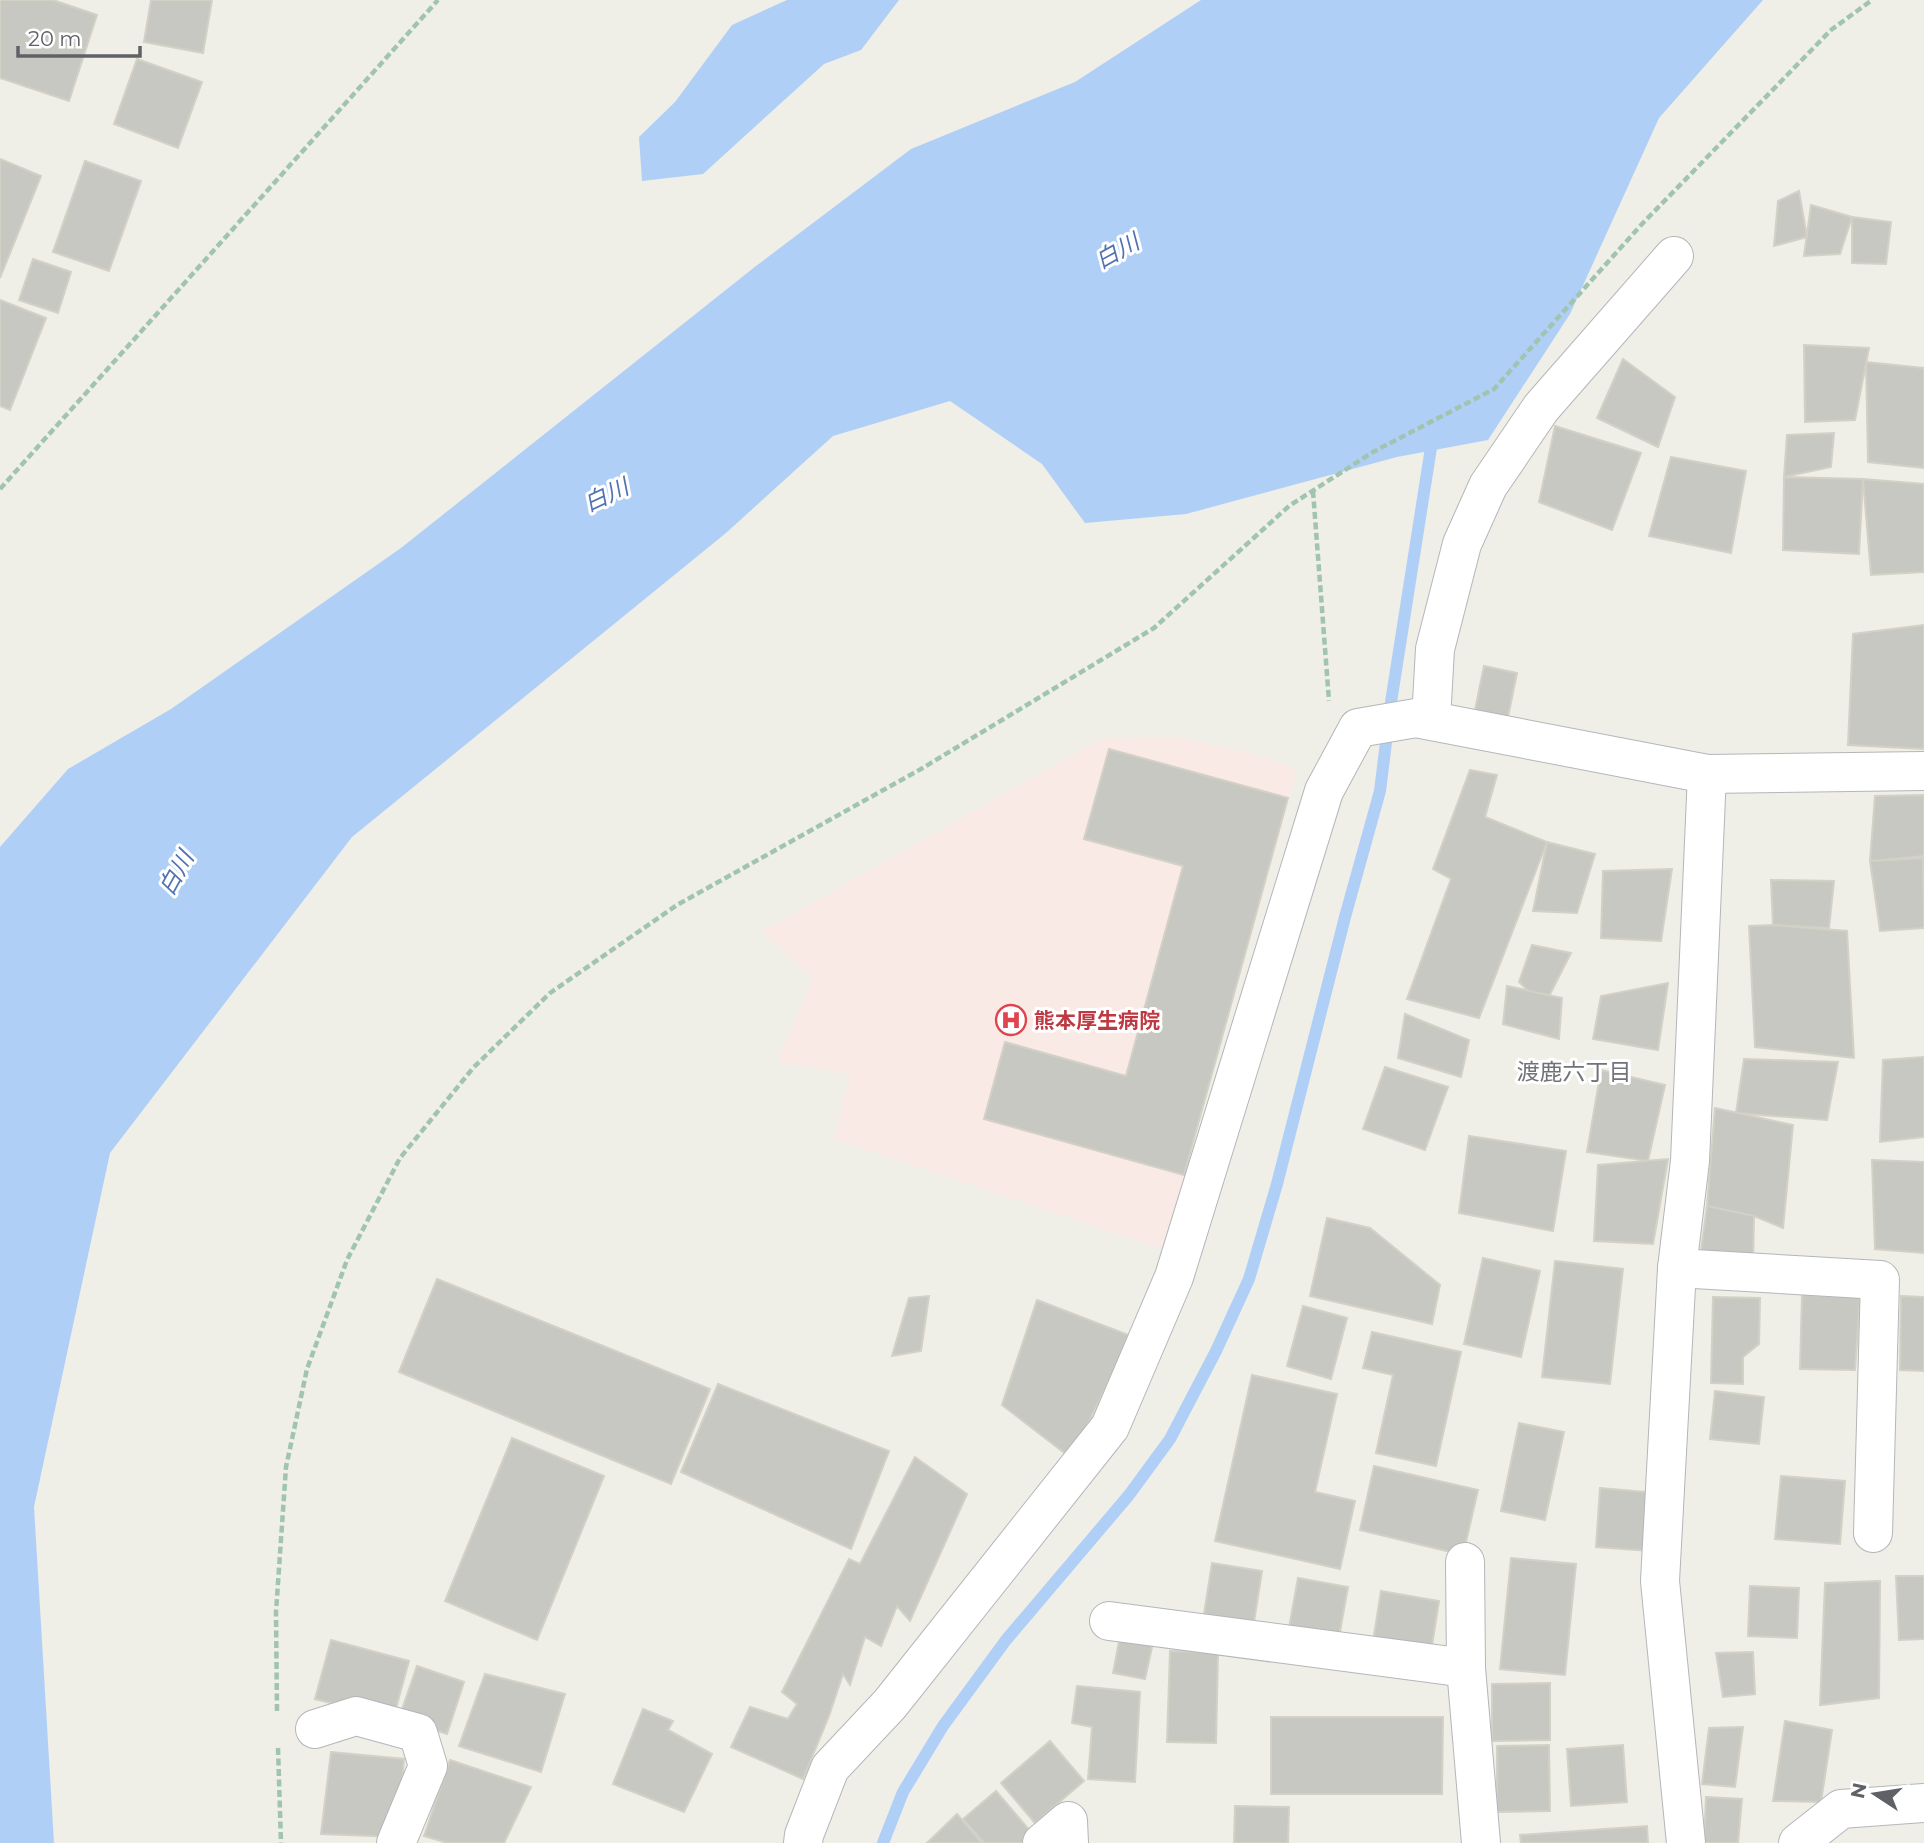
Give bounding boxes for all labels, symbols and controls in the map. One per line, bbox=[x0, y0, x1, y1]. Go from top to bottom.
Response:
scale bar bbox=[18, 14, 140, 58]
text: 20 m bbox=[28, 26, 82, 51]
water label: 白川 bbox=[1090, 226, 1147, 274]
water label: 白川 bbox=[579, 471, 635, 517]
water label: 白川 bbox=[153, 843, 201, 900]
hospital icon: 熊本厚生病院 bbox=[994, 1003, 1028, 1037]
place label: 熊本厚生病院 bbox=[1034, 1008, 1160, 1033]
district label: 渡鹿六丁目 bbox=[1517, 1058, 1632, 1086]
north arrow bbox=[1840, 1759, 1910, 1829]
text: N bbox=[1846, 1781, 1872, 1800]

